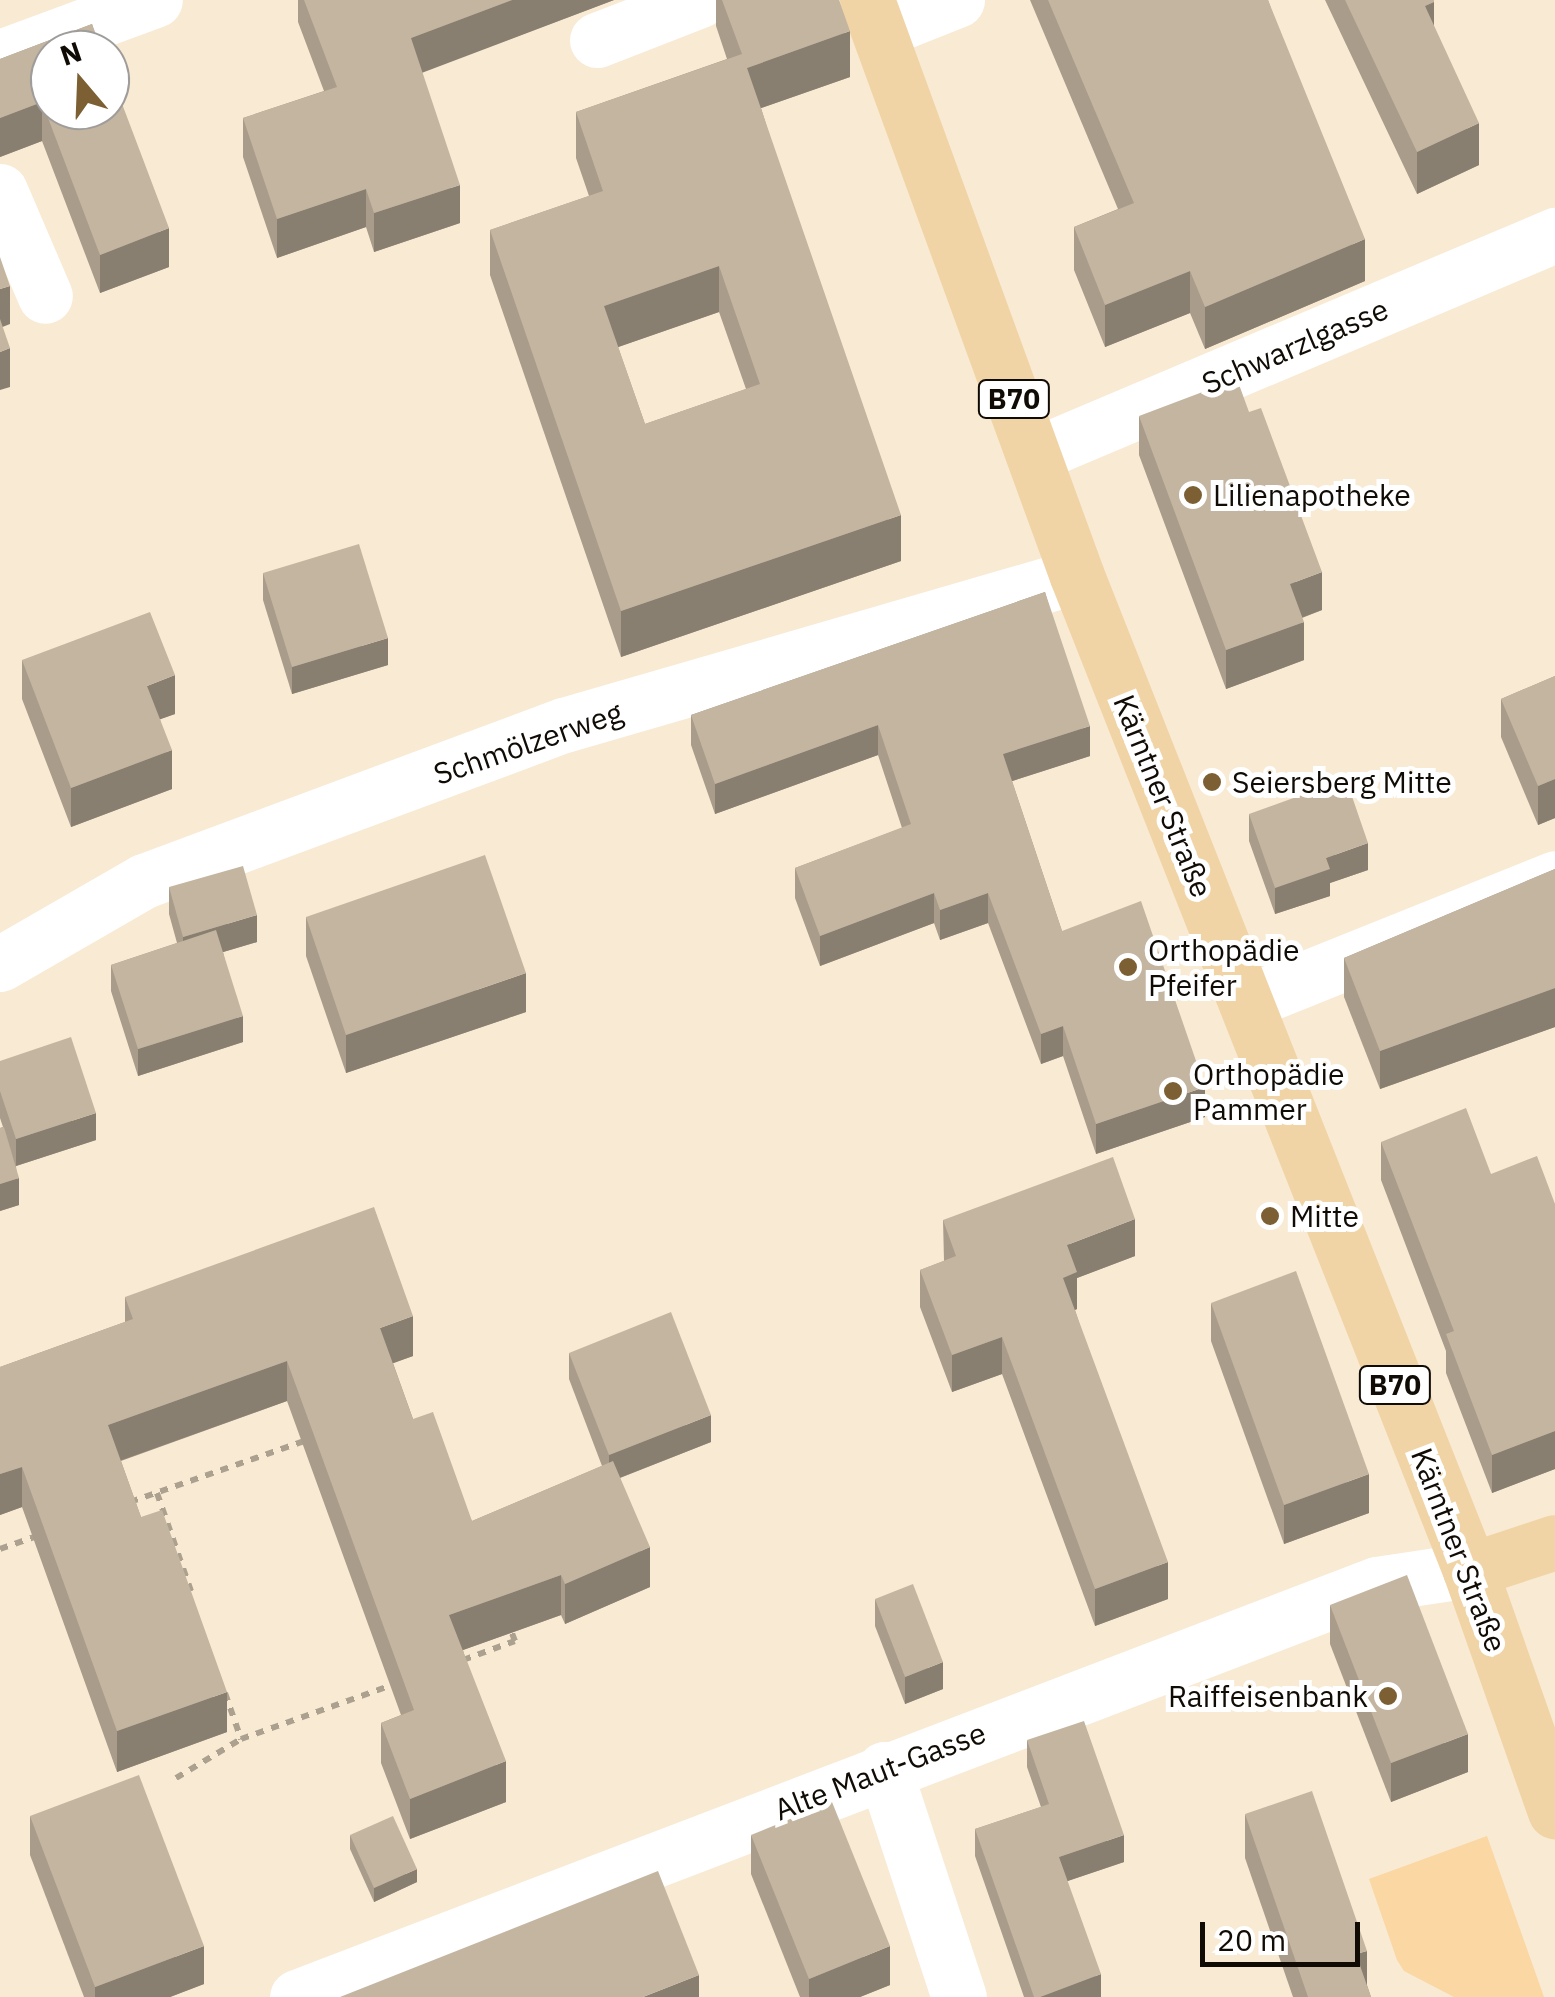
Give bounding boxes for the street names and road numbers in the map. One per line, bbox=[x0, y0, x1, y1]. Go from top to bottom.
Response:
street label: Schwarzlgasse bbox=[1197, 291, 1393, 401]
road number: B70 bbox=[976, 376, 1052, 422]
street label: Kärntner Straße bbox=[1106, 689, 1220, 903]
street label: Schmölzerweg bbox=[429, 694, 627, 792]
road number: B70 bbox=[1358, 1362, 1432, 1408]
street label: Kärntner Straße bbox=[1404, 1443, 1514, 1657]
street label: Alte Maut-Gasse bbox=[769, 1714, 991, 1828]

